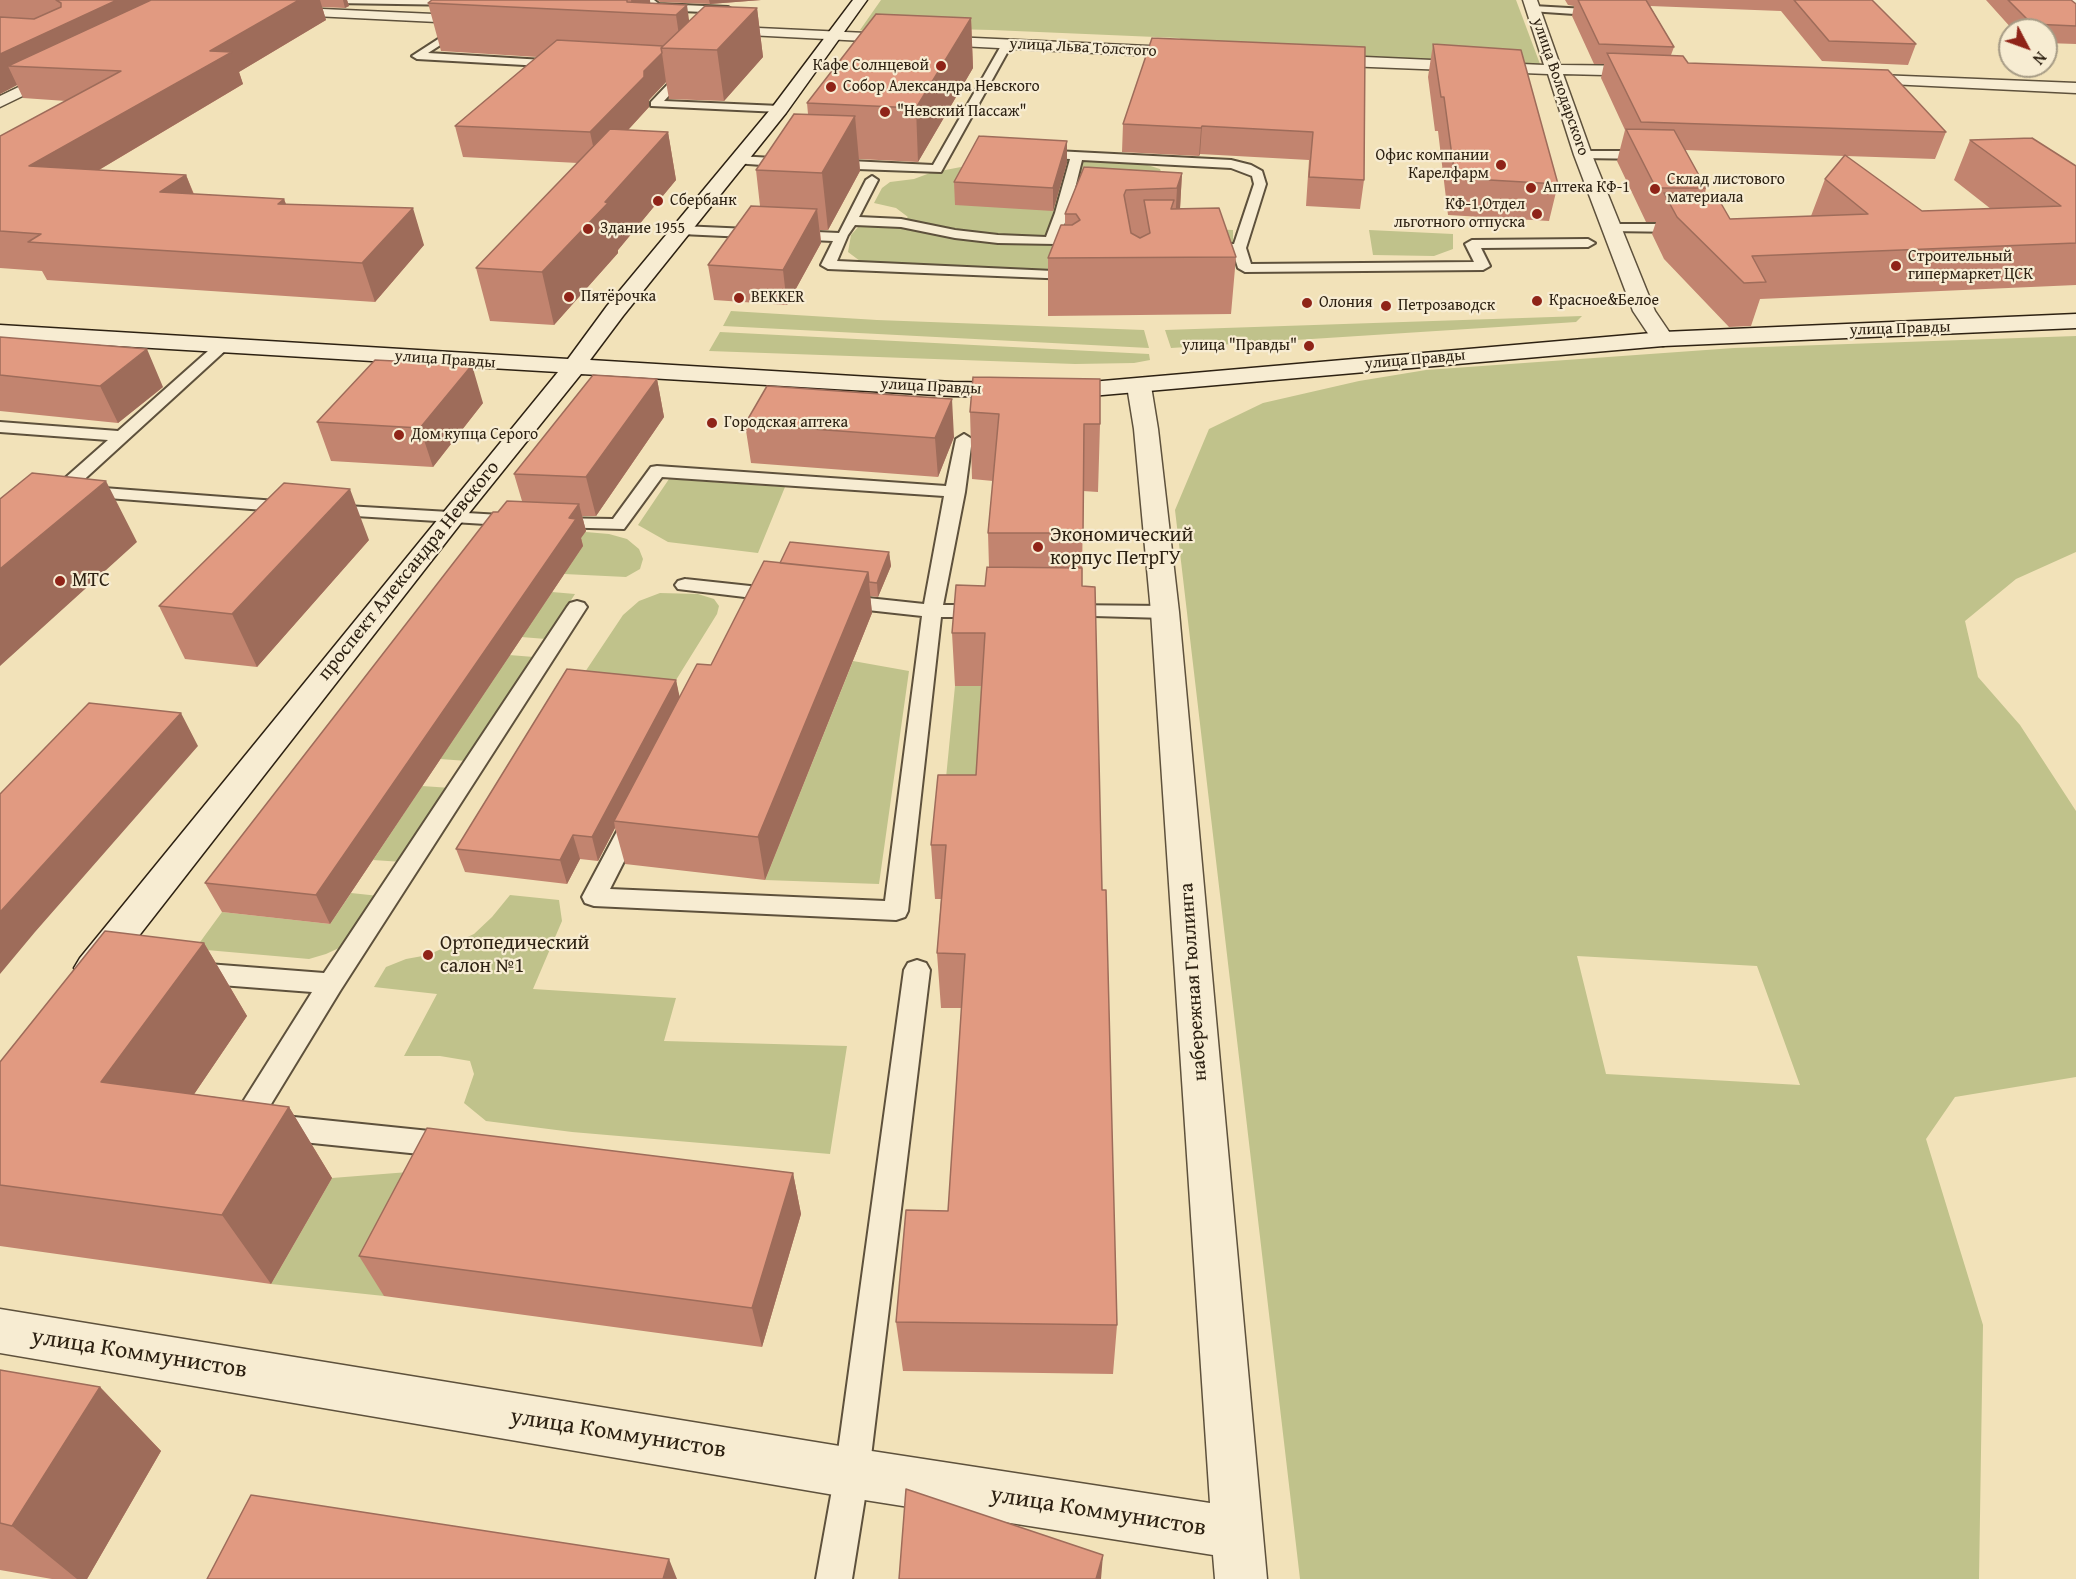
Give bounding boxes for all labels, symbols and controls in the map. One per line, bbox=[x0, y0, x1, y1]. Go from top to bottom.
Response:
street label: улица Володарского bbox=[1527, 16, 1593, 158]
north arrow bbox=[1998, 18, 2058, 78]
street label: улица Льва Толстого bbox=[1009, 35, 1157, 61]
text: N bbox=[2028, 47, 2053, 70]
place label: Кафе Солнцевой bbox=[813, 56, 929, 76]
marker: Кафе Солнцевой bbox=[934, 59, 948, 73]
place label: Собор Александра Невского bbox=[843, 77, 1040, 97]
marker: Собор Александра Невского bbox=[824, 80, 838, 94]
place label: "Невский Пассаж" bbox=[897, 102, 1026, 122]
marker: "Невский Пассаж" bbox=[878, 105, 892, 119]
place label: Офис компании Карелфарм bbox=[1376, 146, 1489, 184]
marker: Офис компании Карелфарм bbox=[1494, 158, 1508, 172]
place label: Склад листового материала bbox=[1667, 170, 1785, 208]
place label: Аптека КФ-1 bbox=[1543, 178, 1630, 198]
marker: Аптека КФ-1 bbox=[1524, 181, 1538, 195]
marker: Склад листового материала bbox=[1648, 182, 1662, 196]
place label: Сбербанк bbox=[670, 191, 736, 211]
marker: Сбербанк bbox=[651, 194, 665, 208]
place label: КФ-1,Отдел льготного отпуска bbox=[1394, 195, 1525, 233]
marker: КФ-1,Отдел льготного отпуска bbox=[1530, 207, 1544, 221]
place label: Здание 1955 bbox=[600, 219, 685, 239]
marker: Здание 1955 bbox=[581, 222, 595, 236]
place label: Строительный гипермаркет ЦСК bbox=[1908, 247, 2033, 285]
marker: Строительный гипермаркет ЦСК bbox=[1889, 259, 1903, 273]
place label: Пятёрочка bbox=[581, 287, 656, 307]
place label: BEKKER bbox=[751, 288, 804, 308]
marker: Пятёрочка bbox=[562, 290, 576, 304]
marker: BEKKER bbox=[732, 291, 746, 305]
place label: Красное&Белое bbox=[1549, 291, 1659, 311]
place label: Олония bbox=[1319, 293, 1373, 313]
marker: Красное&Белое bbox=[1530, 294, 1544, 308]
marker: Олония bbox=[1300, 296, 1314, 310]
place label: Петрозаводск bbox=[1398, 296, 1495, 316]
marker: Петрозаводск bbox=[1379, 299, 1393, 313]
street label: улица Правды bbox=[1849, 318, 1951, 340]
place label: улица "Правды" bbox=[1182, 336, 1297, 356]
marker: улица "Правды" bbox=[1302, 339, 1316, 353]
street label: улица Правды bbox=[1364, 346, 1466, 374]
street label: улица Правды bbox=[394, 347, 496, 373]
street label: улица Правды bbox=[880, 375, 982, 399]
place label: Городская аптека bbox=[724, 413, 848, 433]
marker: Городская аптека bbox=[705, 416, 719, 430]
place label: Дом купца Серого bbox=[411, 425, 538, 445]
marker: Дом купца Серого bbox=[392, 428, 406, 442]
street label: проспект Александра Невского bbox=[313, 456, 505, 686]
place label: Экономический корпус ПетрГУ bbox=[1050, 524, 1193, 571]
marker: Экономический корпус ПетрГУ bbox=[1031, 540, 1045, 554]
place label: МТС bbox=[72, 569, 110, 593]
marker: МТС bbox=[53, 574, 67, 588]
street label: набережная Гюллинга bbox=[1175, 882, 1213, 1082]
place label: Ортопедический салон №1 bbox=[440, 932, 589, 979]
marker: Ортопедический салон №1 bbox=[421, 948, 435, 962]
street label: улица Коммунистов bbox=[29, 1323, 249, 1385]
street label: улица Коммунистов bbox=[508, 1403, 728, 1465]
street label: улица Коммунистов bbox=[988, 1481, 1208, 1543]

